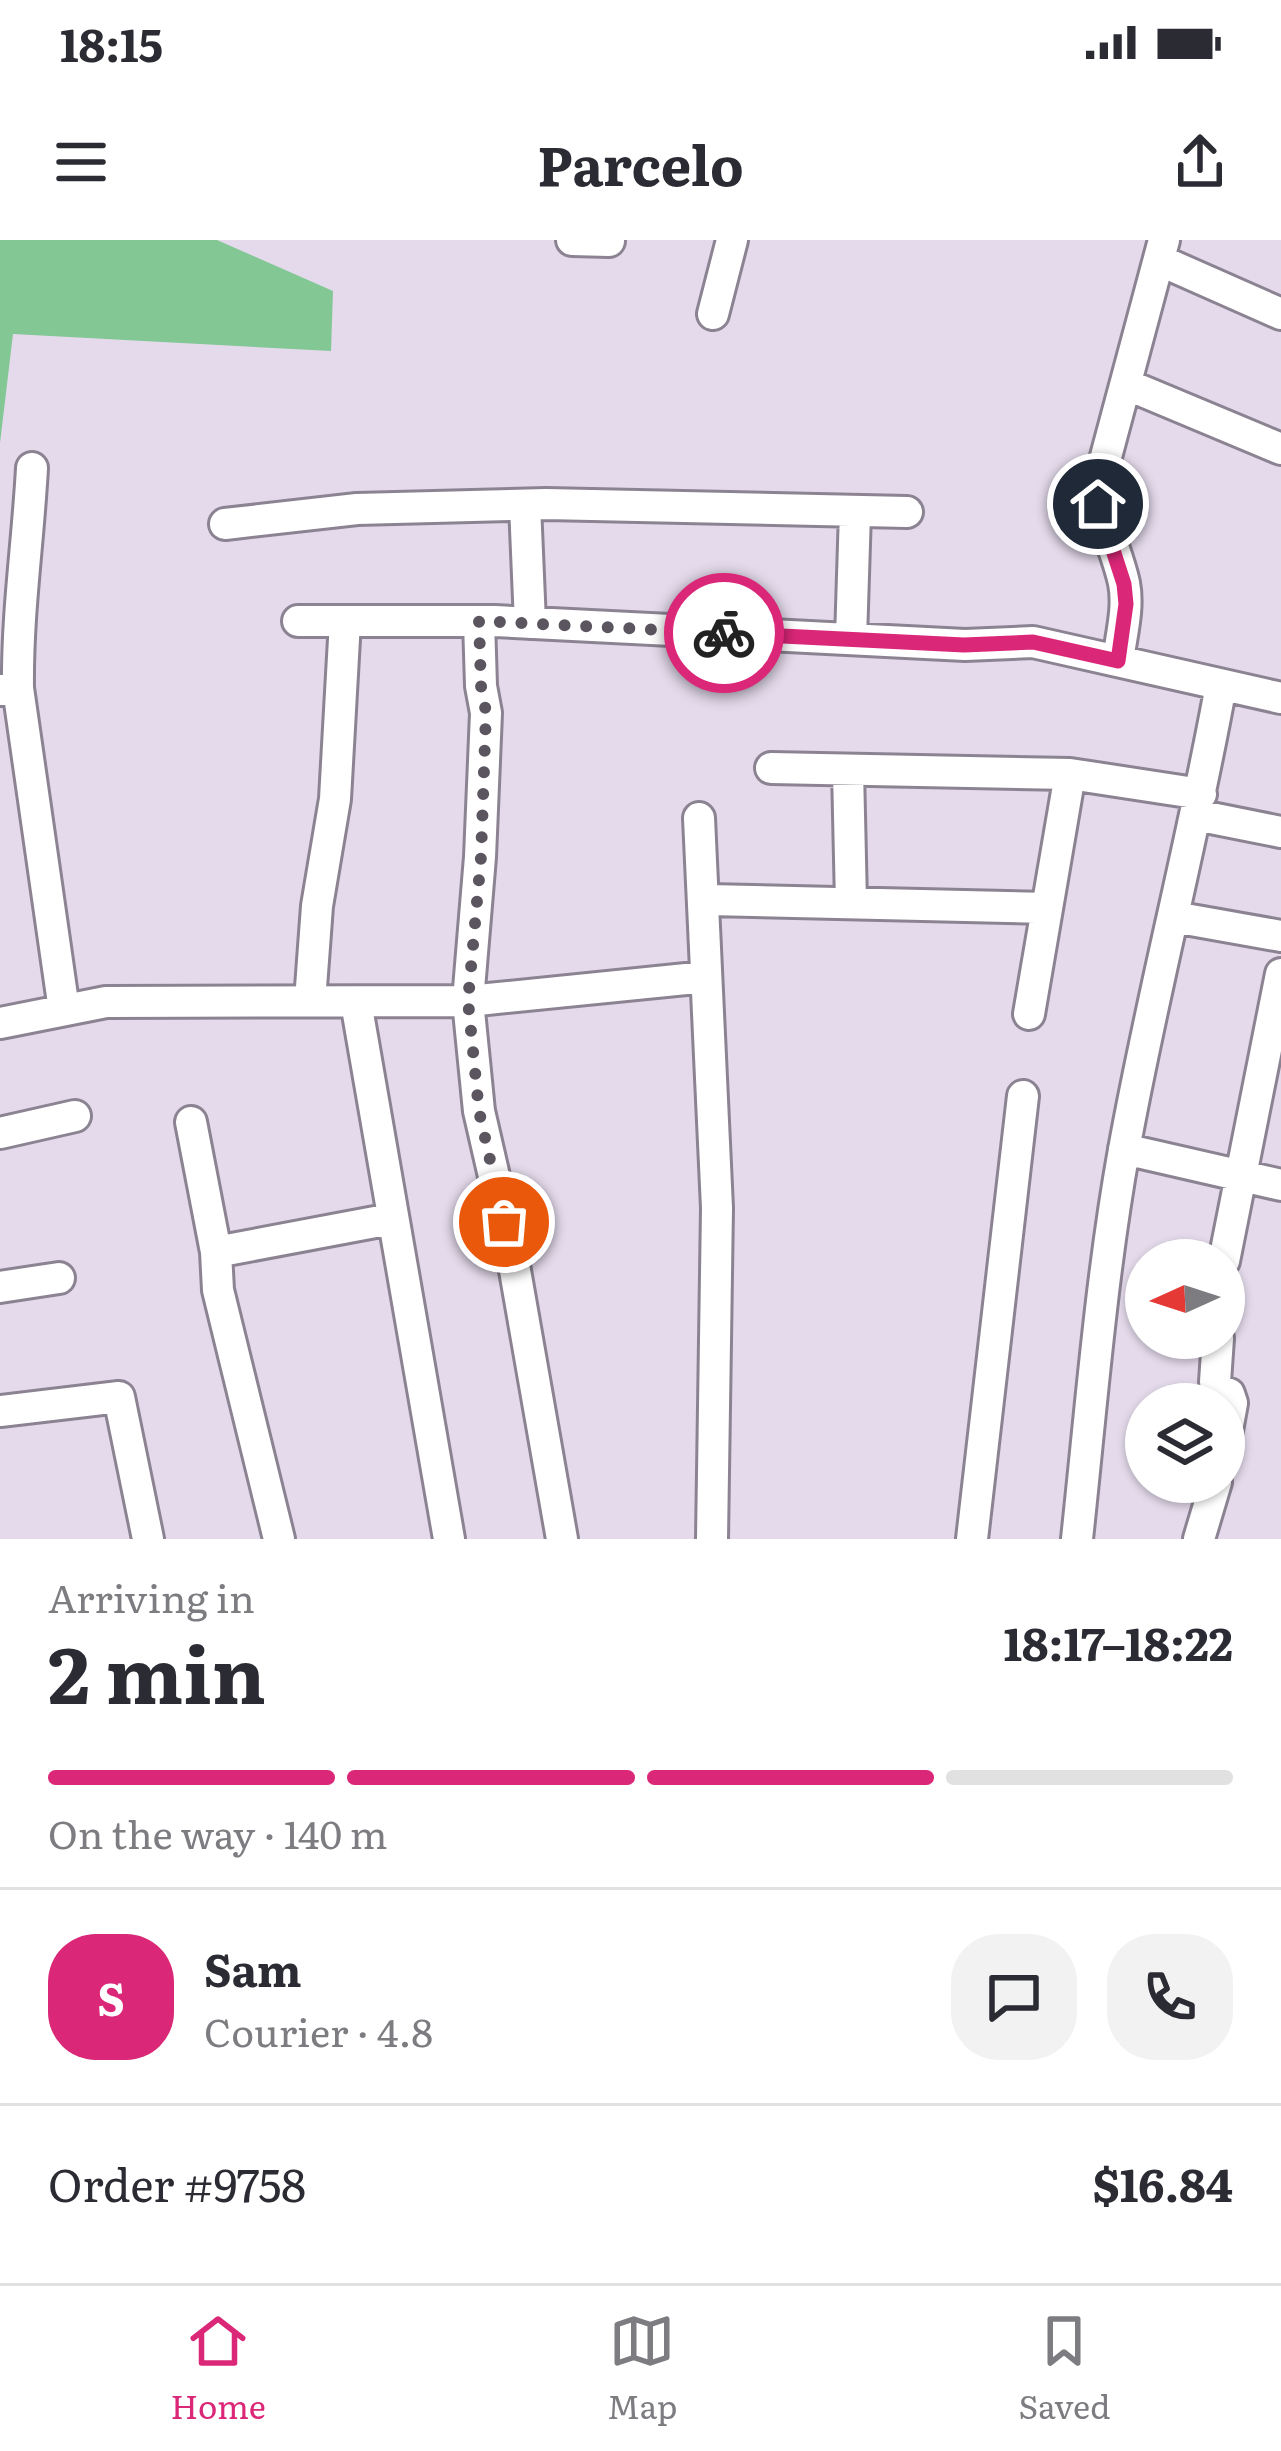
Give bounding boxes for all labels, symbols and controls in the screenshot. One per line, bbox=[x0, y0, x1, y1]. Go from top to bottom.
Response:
text: 18:15 bbox=[60, 9, 163, 76]
text: Parcelo bbox=[537, 122, 744, 203]
icon: menu bbox=[48, 129, 114, 195]
icon: share bbox=[1167, 129, 1233, 195]
pin bbox=[1047, 453, 1149, 555]
icon: home bbox=[1065, 471, 1131, 537]
courier bbox=[664, 573, 784, 693]
icon: bike bbox=[691, 600, 757, 666]
pin bbox=[453, 1171, 555, 1273]
icon: bag bbox=[471, 1189, 537, 1255]
north arrow bbox=[1125, 1239, 1245, 1359]
map controls bbox=[1125, 1239, 1245, 1503]
button: layers bbox=[1125, 1383, 1245, 1503]
text: Arriving in bbox=[48, 1567, 255, 1625]
text: 18:17–18:22 bbox=[1003, 1608, 1233, 1675]
text: 2 min bbox=[48, 1612, 266, 1728]
text: On the way · 140 m bbox=[48, 1803, 388, 1861]
text: Sam bbox=[204, 1934, 302, 2001]
button: chat bbox=[951, 1934, 1077, 2060]
button: phone bbox=[1107, 1934, 1233, 2060]
text: S bbox=[97, 1963, 125, 2030]
text: Courier · 4.8 bbox=[204, 2001, 433, 2059]
text: Order #9758 bbox=[48, 2149, 306, 2216]
text: $16.84 bbox=[1093, 2149, 1233, 2216]
tab: Home bbox=[171, 2308, 266, 2429]
tab: Map bbox=[607, 2308, 677, 2429]
tab: Saved bbox=[1019, 2308, 1110, 2429]

